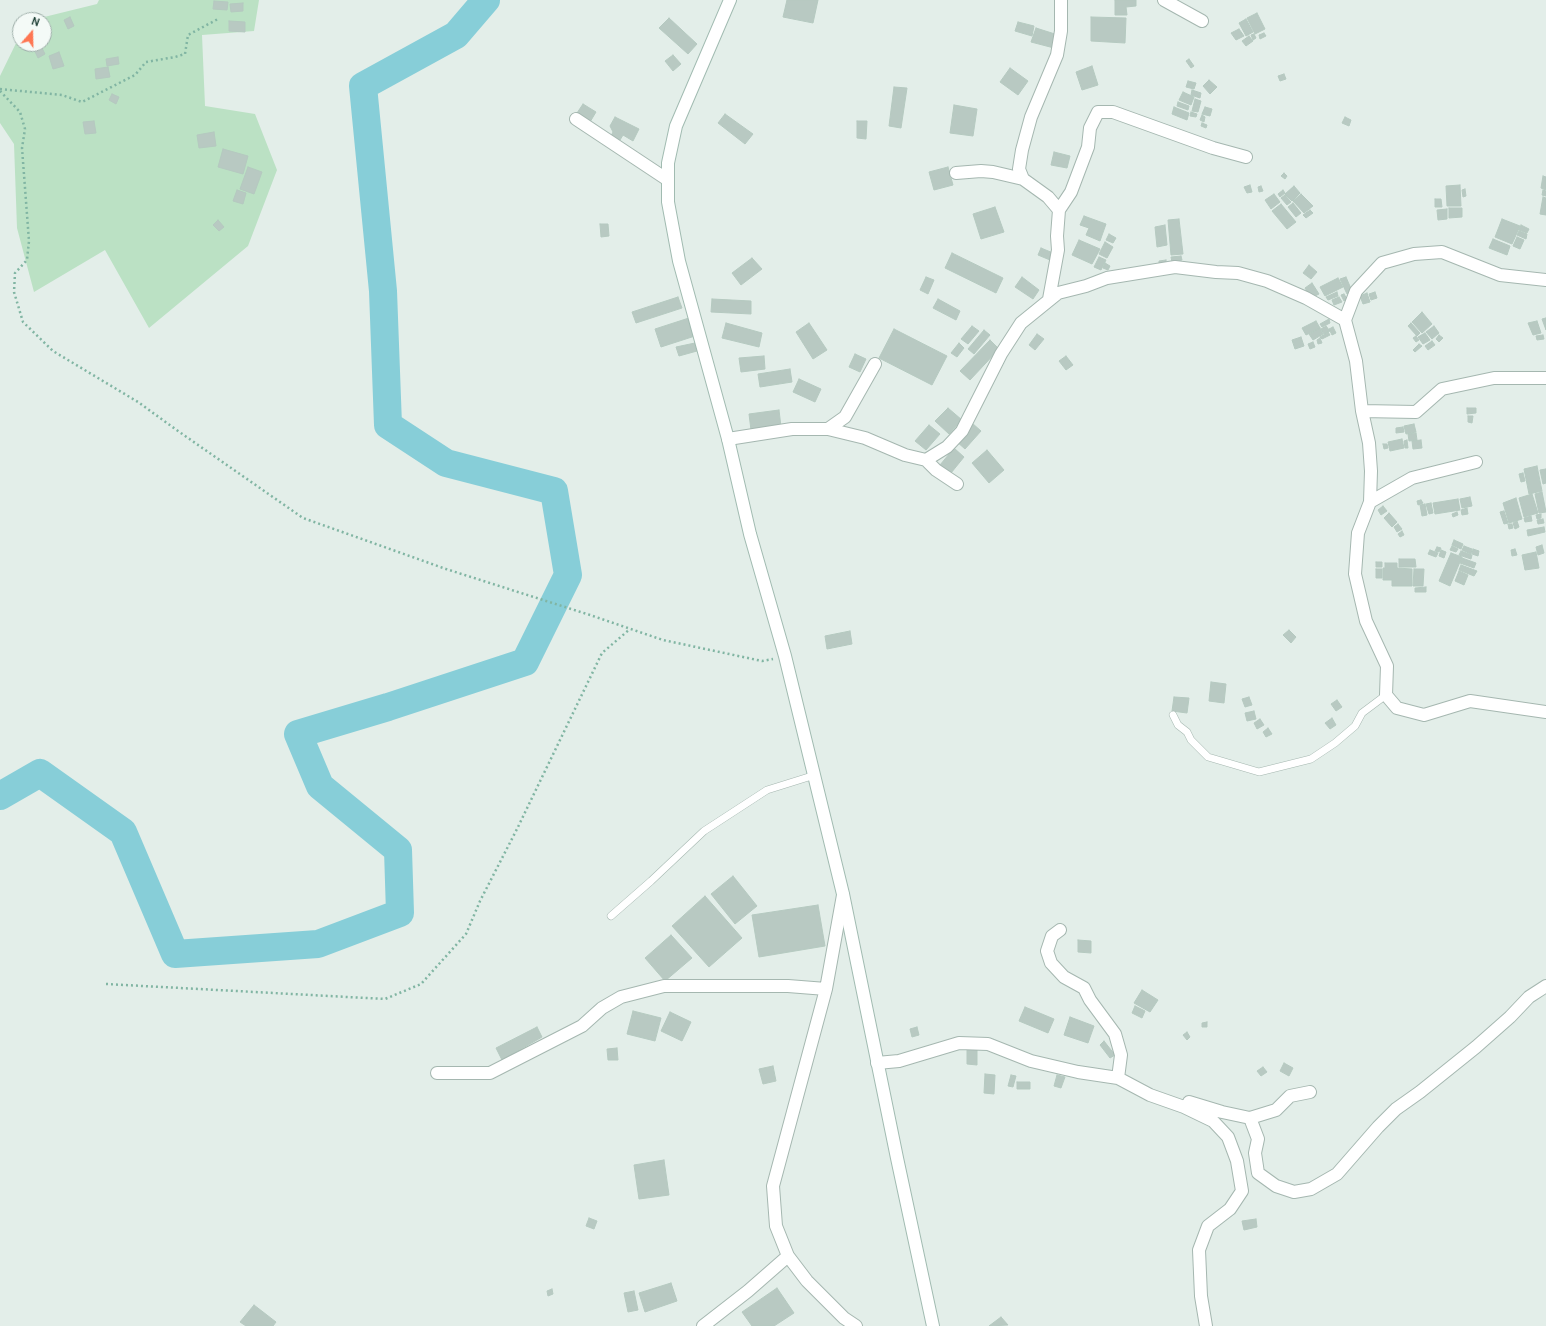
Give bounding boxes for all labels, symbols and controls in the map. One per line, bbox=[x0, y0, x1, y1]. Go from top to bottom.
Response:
north arrow bbox=[12, 12, 52, 52]
text: N bbox=[30, 14, 42, 30]

